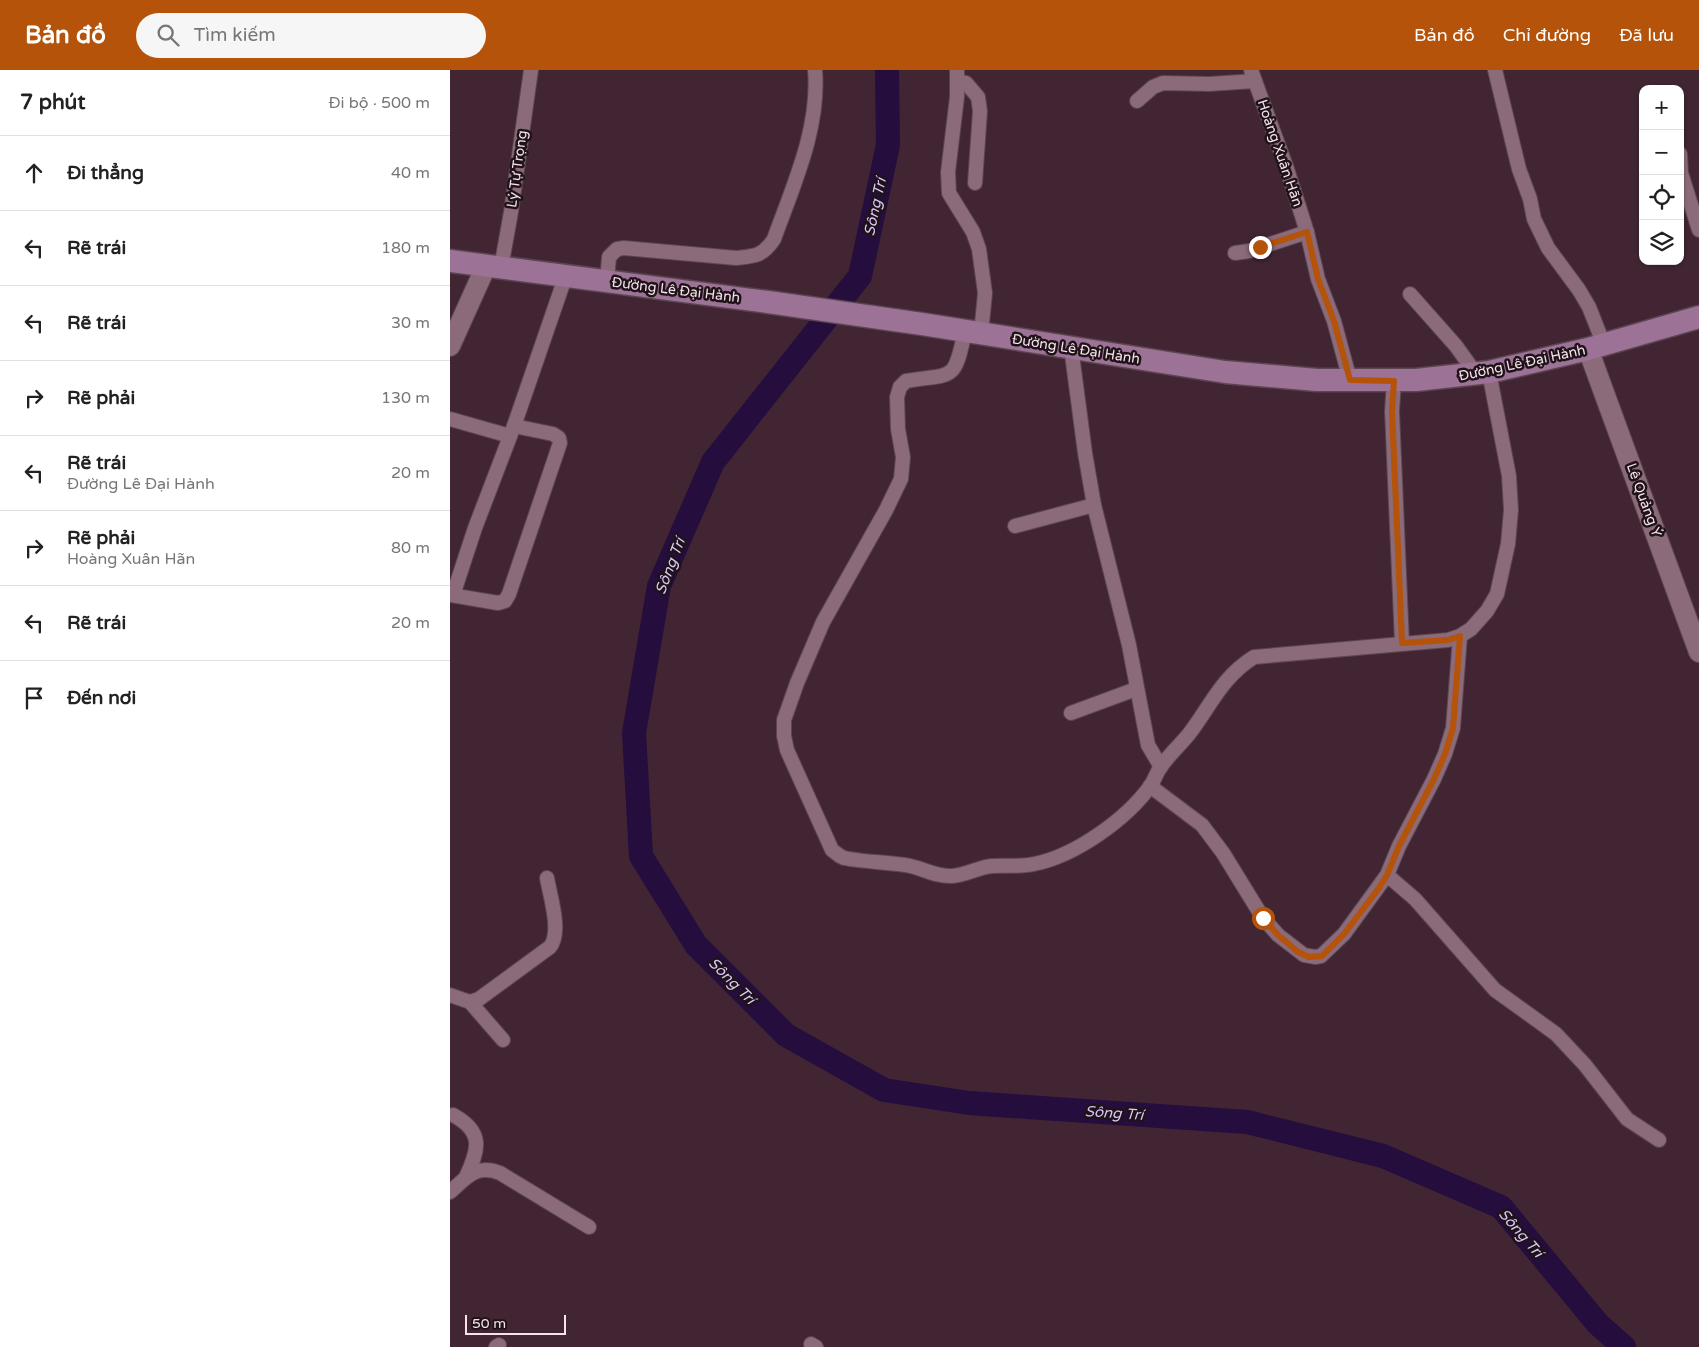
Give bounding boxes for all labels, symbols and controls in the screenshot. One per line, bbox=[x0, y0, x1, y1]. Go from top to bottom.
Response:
search box bbox=[136, 13, 486, 58]
text: Bản đồ bbox=[25, 21, 106, 50]
icon: search bbox=[154, 21, 182, 49]
text: Tìm kiếm bbox=[194, 24, 276, 46]
text: Bản đồ bbox=[1414, 24, 1475, 46]
text: Chỉ đường bbox=[1503, 24, 1591, 46]
text: Đã lưu bbox=[1619, 24, 1674, 46]
map controls bbox=[1639, 85, 1684, 265]
button: + bbox=[1639, 85, 1684, 130]
text: 7 phút bbox=[20, 90, 85, 115]
text: Đi bộ · 500 m bbox=[329, 93, 430, 113]
street label: Hoàng Xuân Hãn bbox=[1254, 97, 1306, 209]
street label: Lý Tự Trọng bbox=[503, 129, 531, 209]
button: − bbox=[1639, 130, 1684, 175]
icon: ahead bbox=[20, 159, 48, 187]
text: Đi thẳng bbox=[67, 162, 144, 184]
text: 40 m bbox=[391, 163, 430, 183]
water label: Sông Trí bbox=[860, 173, 891, 238]
button: locate bbox=[1639, 175, 1684, 220]
button: layers bbox=[1639, 220, 1684, 265]
icon: left bbox=[20, 234, 48, 262]
route end bbox=[1249, 236, 1272, 259]
text: Rẽ trái bbox=[67, 237, 126, 259]
text: 180 m bbox=[381, 238, 430, 258]
street label: Đường Lê Đại Hành bbox=[611, 274, 741, 306]
icon: left bbox=[20, 309, 48, 337]
text: Rẽ trái bbox=[67, 312, 126, 334]
text: 30 m bbox=[391, 313, 430, 333]
street label: Đường Lê Đại Hành bbox=[1011, 330, 1141, 368]
street label: Đường Lê Đại Hành bbox=[1457, 341, 1587, 385]
icon: right bbox=[20, 384, 48, 412]
text: Rẽ phải bbox=[67, 387, 135, 409]
text: 130 m bbox=[381, 388, 430, 408]
text: Rẽ trái bbox=[67, 452, 126, 474]
icon: left bbox=[20, 459, 48, 487]
street label: Lê Quảng Ý bbox=[1623, 461, 1665, 539]
text: 20 m bbox=[391, 463, 430, 483]
text: Đường Lê Đại Hành bbox=[67, 474, 215, 494]
text: Rẽ phải bbox=[67, 527, 135, 549]
water label: Sông Trí bbox=[651, 532, 690, 597]
icon: right bbox=[20, 534, 48, 562]
text: 80 m bbox=[391, 538, 430, 558]
text: Hoàng Xuân Hãn bbox=[67, 549, 195, 569]
icon: left bbox=[20, 609, 48, 637]
text: Rẽ trái bbox=[67, 612, 126, 634]
text: 20 m bbox=[391, 613, 430, 633]
icon: arrive bbox=[20, 684, 48, 712]
text: Đến nơi bbox=[67, 687, 136, 709]
route start bbox=[1252, 907, 1275, 930]
water label: Sông Trí bbox=[705, 954, 761, 1010]
water label: Sông Trí bbox=[1084, 1102, 1147, 1124]
water label: Sông Trí bbox=[1495, 1205, 1549, 1263]
scale bar bbox=[465, 1312, 566, 1335]
text: 50 m bbox=[472, 1315, 506, 1332]

